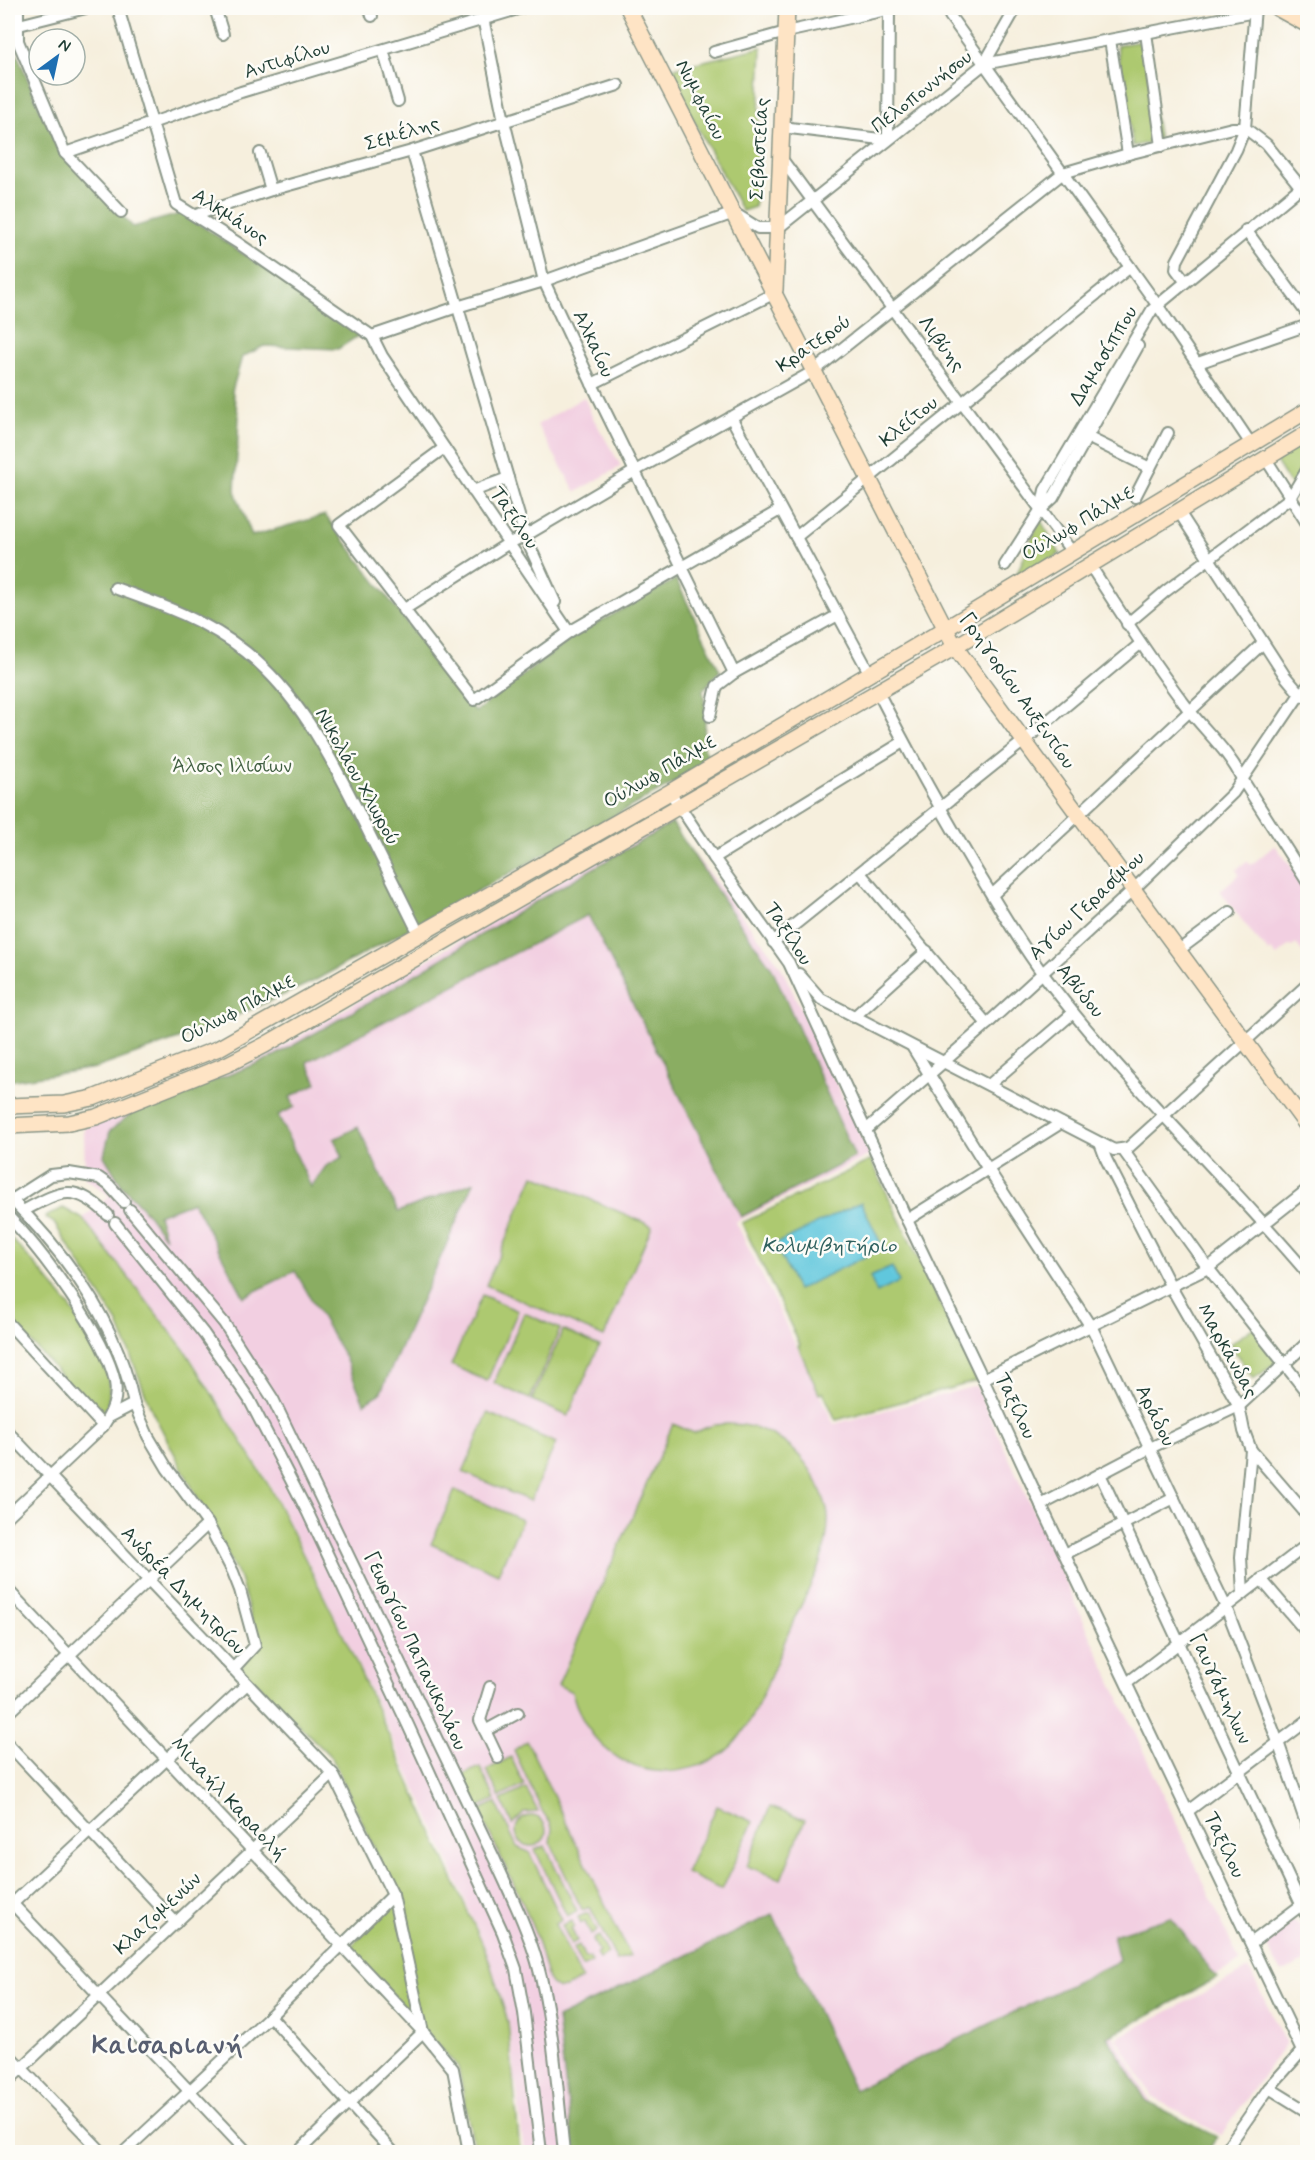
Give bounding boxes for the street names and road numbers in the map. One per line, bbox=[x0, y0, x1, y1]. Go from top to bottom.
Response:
street label: Αντιφίλου bbox=[241, 34, 333, 86]
street label: Πελοποννήσου bbox=[866, 44, 978, 140]
street label: Νυμφαίου bbox=[668, 55, 732, 145]
street label: Σεβαστείας bbox=[744, 97, 776, 201]
street label: Σεμέλης bbox=[361, 110, 443, 158]
street label: Αλκμάνος bbox=[187, 182, 274, 252]
street label: Δαμασίππου bbox=[1063, 301, 1145, 411]
street label: Αλκαίου bbox=[566, 306, 620, 382]
street label: Κρατερού bbox=[771, 308, 857, 380]
street label: Λιβύης bbox=[911, 310, 971, 378]
street label: Κλείτου bbox=[874, 390, 944, 454]
street label: Ούλωφ Πάλμε bbox=[1017, 480, 1139, 568]
street label: Ταξίλου bbox=[483, 481, 545, 555]
street label: Γρηγορίου Αυξεντίου bbox=[953, 607, 1081, 775]
street label: Νικολάου Χλωρού bbox=[308, 703, 406, 851]
street label: Ούλωφ Πάλμε bbox=[598, 729, 722, 815]
street label: Αγίου Γερασίμου bbox=[1023, 845, 1151, 967]
street label: Ταξίλου bbox=[758, 897, 818, 971]
street label: Αβύδου bbox=[1050, 958, 1110, 1024]
street label: Ούλωφ Πάλμε bbox=[176, 968, 300, 1052]
street label: Μαρκάνδας bbox=[1190, 1299, 1264, 1404]
street label: Ταξίλου bbox=[988, 1368, 1042, 1444]
street label: Αράδου bbox=[1129, 1381, 1181, 1451]
street label: Ανδρέα Δημητρίου bbox=[114, 1521, 252, 1661]
street label: Γεωργίου Παπανικολάου bbox=[357, 1547, 473, 1755]
street label: Γαυγάμηλων bbox=[1183, 1629, 1258, 1749]
street label: Μιχαήλ Καραολή bbox=[164, 1731, 292, 1867]
street label: Ταξίλου bbox=[1197, 1807, 1251, 1883]
street label: Κλαζομενών bbox=[108, 1866, 208, 1962]

